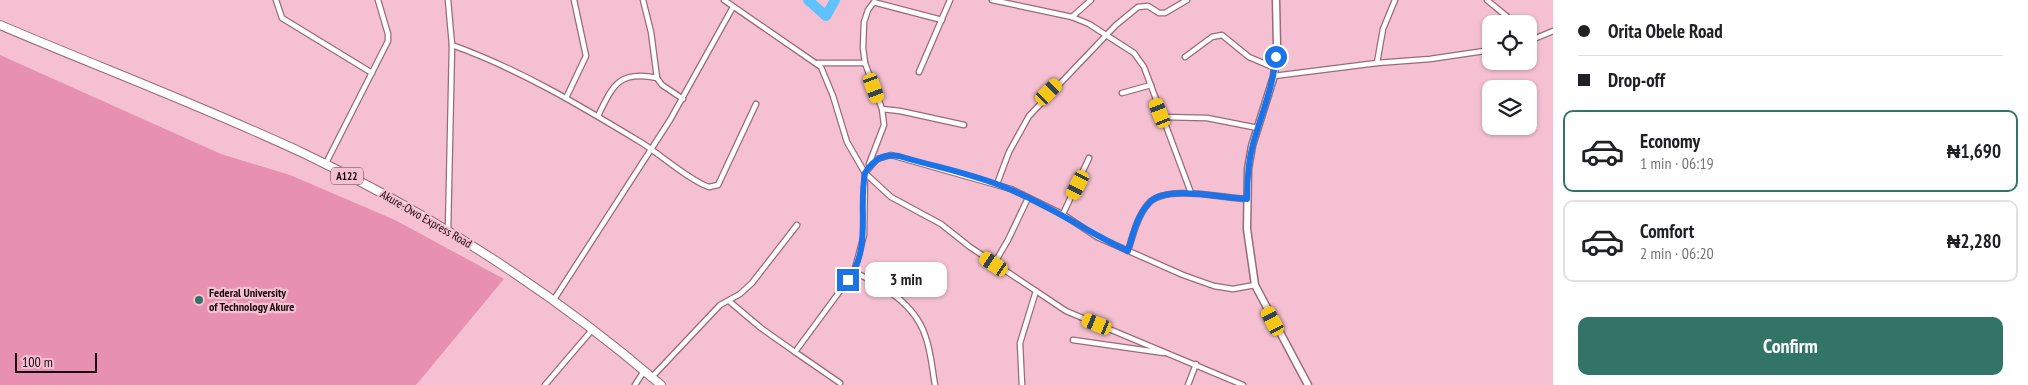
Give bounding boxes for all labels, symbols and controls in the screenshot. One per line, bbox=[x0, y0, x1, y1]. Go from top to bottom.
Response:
map controls bbox=[1482, 15, 1537, 135]
button: locate bbox=[1482, 15, 1537, 70]
text: Orita Obele Road bbox=[1608, 19, 1723, 43]
route start bbox=[1265, 46, 1287, 68]
text: Drop-off bbox=[1608, 68, 1665, 92]
car bbox=[861, 71, 886, 105]
car bbox=[1033, 76, 1064, 108]
button: layers bbox=[1482, 80, 1537, 135]
car bbox=[1147, 96, 1172, 130]
icon: car bbox=[1580, 129, 1625, 174]
text: Economy bbox=[1640, 129, 1700, 153]
text: ₦1,690 bbox=[1947, 139, 2001, 163]
text: 1 min · 06:19 bbox=[1640, 153, 1714, 173]
road number: A122 bbox=[331, 168, 363, 185]
car bbox=[1064, 168, 1091, 202]
street label: Akure-Owo Express Road bbox=[378, 186, 475, 251]
icon: car bbox=[1580, 219, 1625, 264]
text: Comfort bbox=[1640, 219, 1694, 243]
text: ₦2,280 bbox=[1947, 229, 2001, 253]
text: 2 min · 06:20 bbox=[1640, 243, 1714, 263]
car bbox=[977, 249, 1010, 279]
callout: 3 min bbox=[866, 262, 948, 298]
route end bbox=[837, 269, 859, 291]
text: 3 min bbox=[890, 269, 922, 289]
place label: Federal University of Technology Akure bbox=[209, 285, 294, 314]
marker: Federal University of Technology Akure bbox=[193, 294, 205, 306]
car bbox=[1259, 304, 1286, 338]
car bbox=[1080, 311, 1113, 337]
button: Confirm bbox=[1578, 317, 2003, 375]
scale bar bbox=[15, 350, 98, 373]
text: 100 m bbox=[22, 353, 53, 371]

